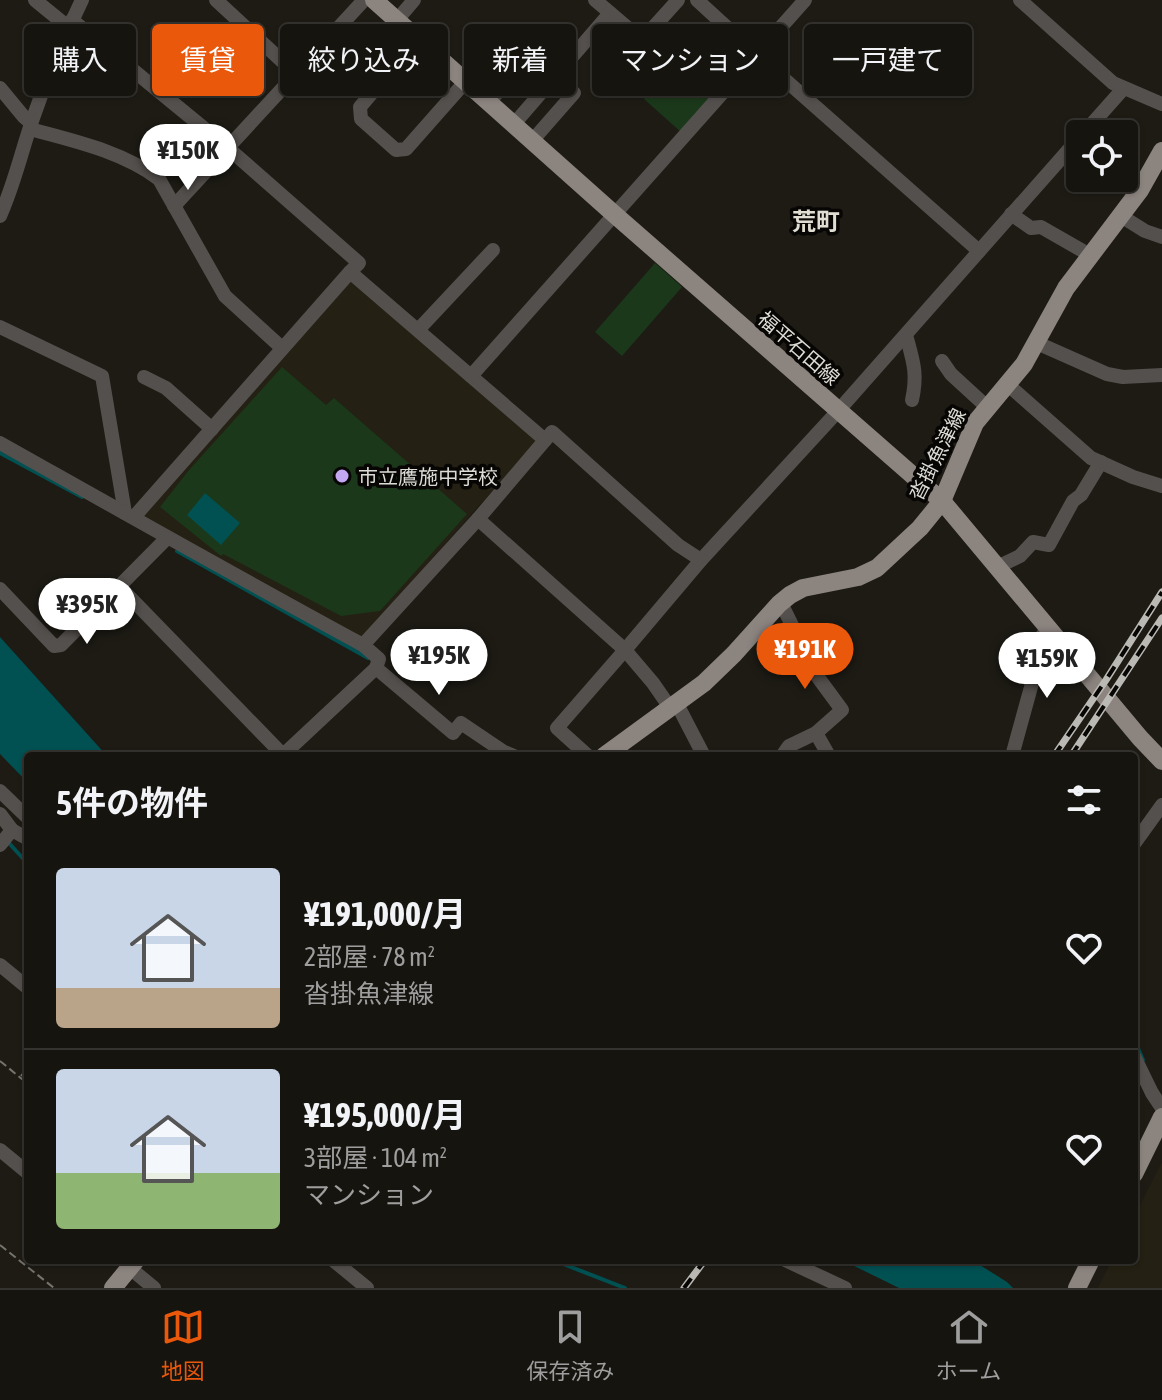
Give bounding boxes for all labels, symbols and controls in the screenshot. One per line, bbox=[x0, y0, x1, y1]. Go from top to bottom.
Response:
chip: 購入 bbox=[24, 24, 136, 96]
chip: 賃貸 bbox=[152, 24, 264, 96]
chip: 絞り込み bbox=[280, 24, 448, 96]
chip: 新着 bbox=[464, 24, 576, 96]
chip: マンション bbox=[592, 24, 788, 96]
chip: 一戸建て bbox=[804, 24, 972, 96]
map controls bbox=[1066, 120, 1138, 192]
button: locate bbox=[1066, 120, 1138, 192]
pin: ¥150K bbox=[132, 124, 244, 192]
text: ¥150K bbox=[158, 135, 218, 165]
district label: 荒町 bbox=[792, 208, 840, 235]
street label: 福平石田線 bbox=[754, 307, 844, 389]
street label: 沓掛魚津線 bbox=[904, 404, 970, 504]
place label: 市立鷹施中学校 bbox=[358, 465, 498, 488]
marker: 市立鷹施中学校 bbox=[333, 467, 351, 485]
pin: ¥395K bbox=[31, 578, 143, 646]
text: ¥395K bbox=[57, 589, 117, 619]
pin: ¥191K bbox=[749, 623, 861, 691]
pin: ¥195K bbox=[383, 629, 495, 697]
pin: ¥159K bbox=[991, 632, 1103, 700]
text: ¥191K bbox=[775, 634, 835, 664]
text: ¥195K bbox=[409, 640, 469, 670]
text: ¥159K bbox=[1017, 643, 1077, 673]
icon: filters bbox=[1062, 778, 1106, 822]
text: 5件の物件 bbox=[56, 783, 208, 822]
text: ¥191,000/月 bbox=[304, 894, 467, 933]
icon: home bbox=[120, 900, 216, 996]
icon: heart bbox=[1062, 926, 1106, 970]
text: 2部屋 · 78 m² bbox=[304, 942, 435, 972]
text: 沓掛魚津線 bbox=[304, 979, 434, 1009]
text: ¥195,000/月 bbox=[304, 1095, 467, 1134]
icon: home bbox=[120, 1101, 216, 1197]
icon: heart bbox=[1062, 1127, 1106, 1171]
text: 3部屋 · 104 m² bbox=[304, 1143, 447, 1173]
text: マンション bbox=[304, 1180, 434, 1210]
tab: 地図 bbox=[161, 1305, 205, 1385]
tab: 保存済み bbox=[526, 1305, 614, 1385]
tab: ホーム bbox=[936, 1305, 1001, 1385]

